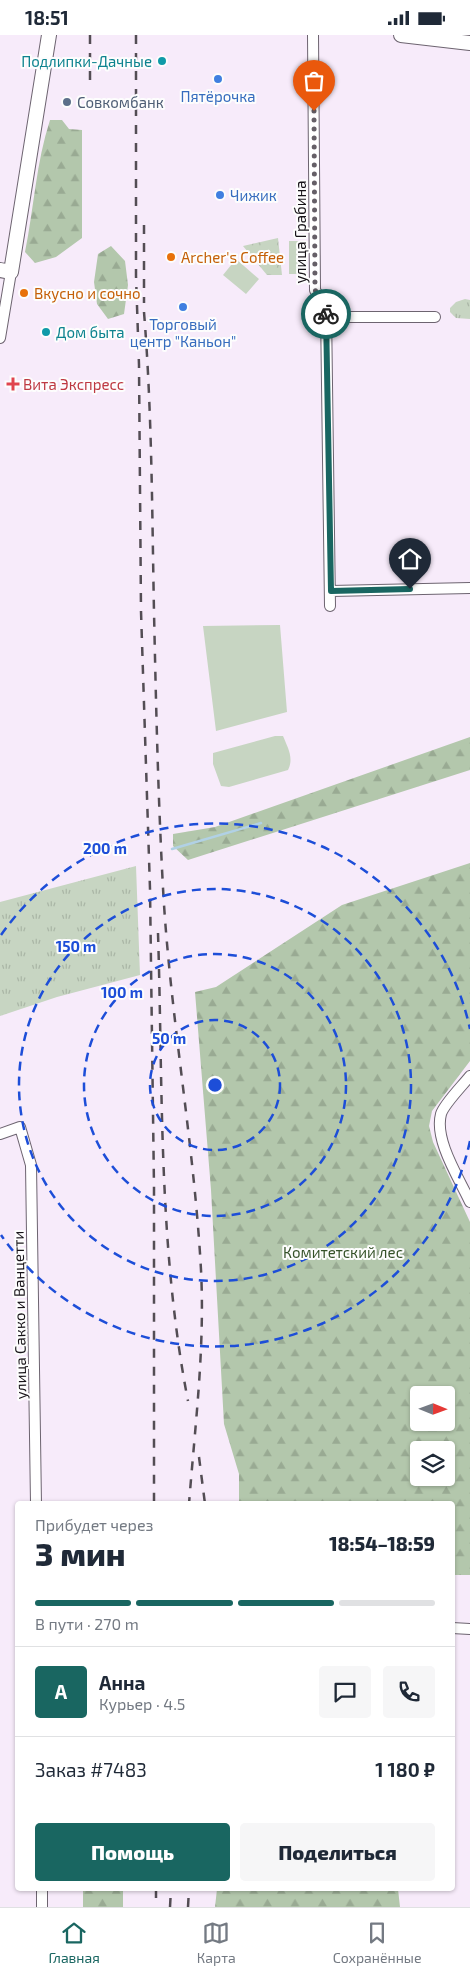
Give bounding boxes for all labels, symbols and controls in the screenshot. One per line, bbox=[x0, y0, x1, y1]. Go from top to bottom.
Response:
text: 18:51 bbox=[25, 6, 69, 29]
place label: Подлипки-Дачные bbox=[21, 52, 152, 70]
marker: Подлипки-Дачные bbox=[156, 55, 168, 67]
pin bbox=[293, 60, 335, 111]
icon: bag bbox=[300, 67, 328, 95]
marker: Пятёрочка bbox=[212, 73, 224, 85]
place label: Пятёрочка bbox=[180, 87, 256, 105]
place label: Совкомбанк bbox=[77, 93, 164, 111]
marker: Совкомбанк bbox=[61, 96, 73, 108]
street label: улица Грабина bbox=[291, 181, 310, 283]
place label: Чижик bbox=[230, 186, 277, 204]
marker: Чижик bbox=[214, 189, 226, 201]
place label: Archer's Coffee bbox=[181, 248, 284, 266]
marker: Archer's Coffee bbox=[165, 251, 177, 263]
place label: Вкусно и сочно bbox=[34, 284, 141, 303]
marker: Вкусно и сочно bbox=[18, 287, 30, 299]
courier bbox=[301, 289, 351, 339]
icon: bike bbox=[312, 300, 340, 328]
marker: Торговый центр "Каньон" bbox=[177, 301, 189, 313]
place label: Торговый центр "Каньон" bbox=[130, 315, 236, 350]
place label: Дом быта bbox=[56, 323, 125, 341]
marker: Дом быта bbox=[40, 326, 52, 338]
place label: Вита Экспресс bbox=[23, 375, 124, 393]
marker: Вита Экспресс bbox=[7, 378, 19, 390]
pin bbox=[389, 538, 431, 589]
icon: home bbox=[396, 545, 424, 573]
text: 200 m bbox=[83, 839, 127, 857]
text: 150 m bbox=[56, 937, 96, 955]
text: 100 m bbox=[101, 983, 143, 1001]
text: 50 m bbox=[152, 1029, 186, 1047]
centre of rings bbox=[206, 1076, 224, 1094]
street label: улица Сакко и Ванцетти bbox=[9, 1231, 30, 1399]
park label: Комитетский лес bbox=[283, 1243, 403, 1261]
north arrow bbox=[410, 1386, 455, 1431]
map controls bbox=[410, 1386, 455, 1486]
button: layers bbox=[410, 1441, 455, 1486]
text: Прибудет через bbox=[35, 1515, 153, 1534]
text: 18:54–18:59 bbox=[329, 1532, 435, 1555]
text: 3 мин bbox=[35, 1534, 126, 1572]
text: В пути · 270 m bbox=[35, 1614, 139, 1633]
button: chat bbox=[319, 1666, 371, 1718]
button: phone bbox=[383, 1666, 435, 1718]
text: Анна bbox=[99, 1671, 145, 1694]
text: А bbox=[55, 1680, 67, 1703]
text: Курьер · 4.5 bbox=[99, 1694, 185, 1713]
text: Заказ #7483 bbox=[35, 1758, 147, 1781]
text: 1 180 ₽ bbox=[375, 1758, 435, 1781]
button: Помощь bbox=[35, 1823, 230, 1881]
button: Поделиться bbox=[240, 1823, 435, 1881]
tab: Главная bbox=[49, 1919, 100, 1966]
tab: Карта bbox=[197, 1919, 236, 1966]
tab: Сохранённые bbox=[333, 1919, 421, 1966]

